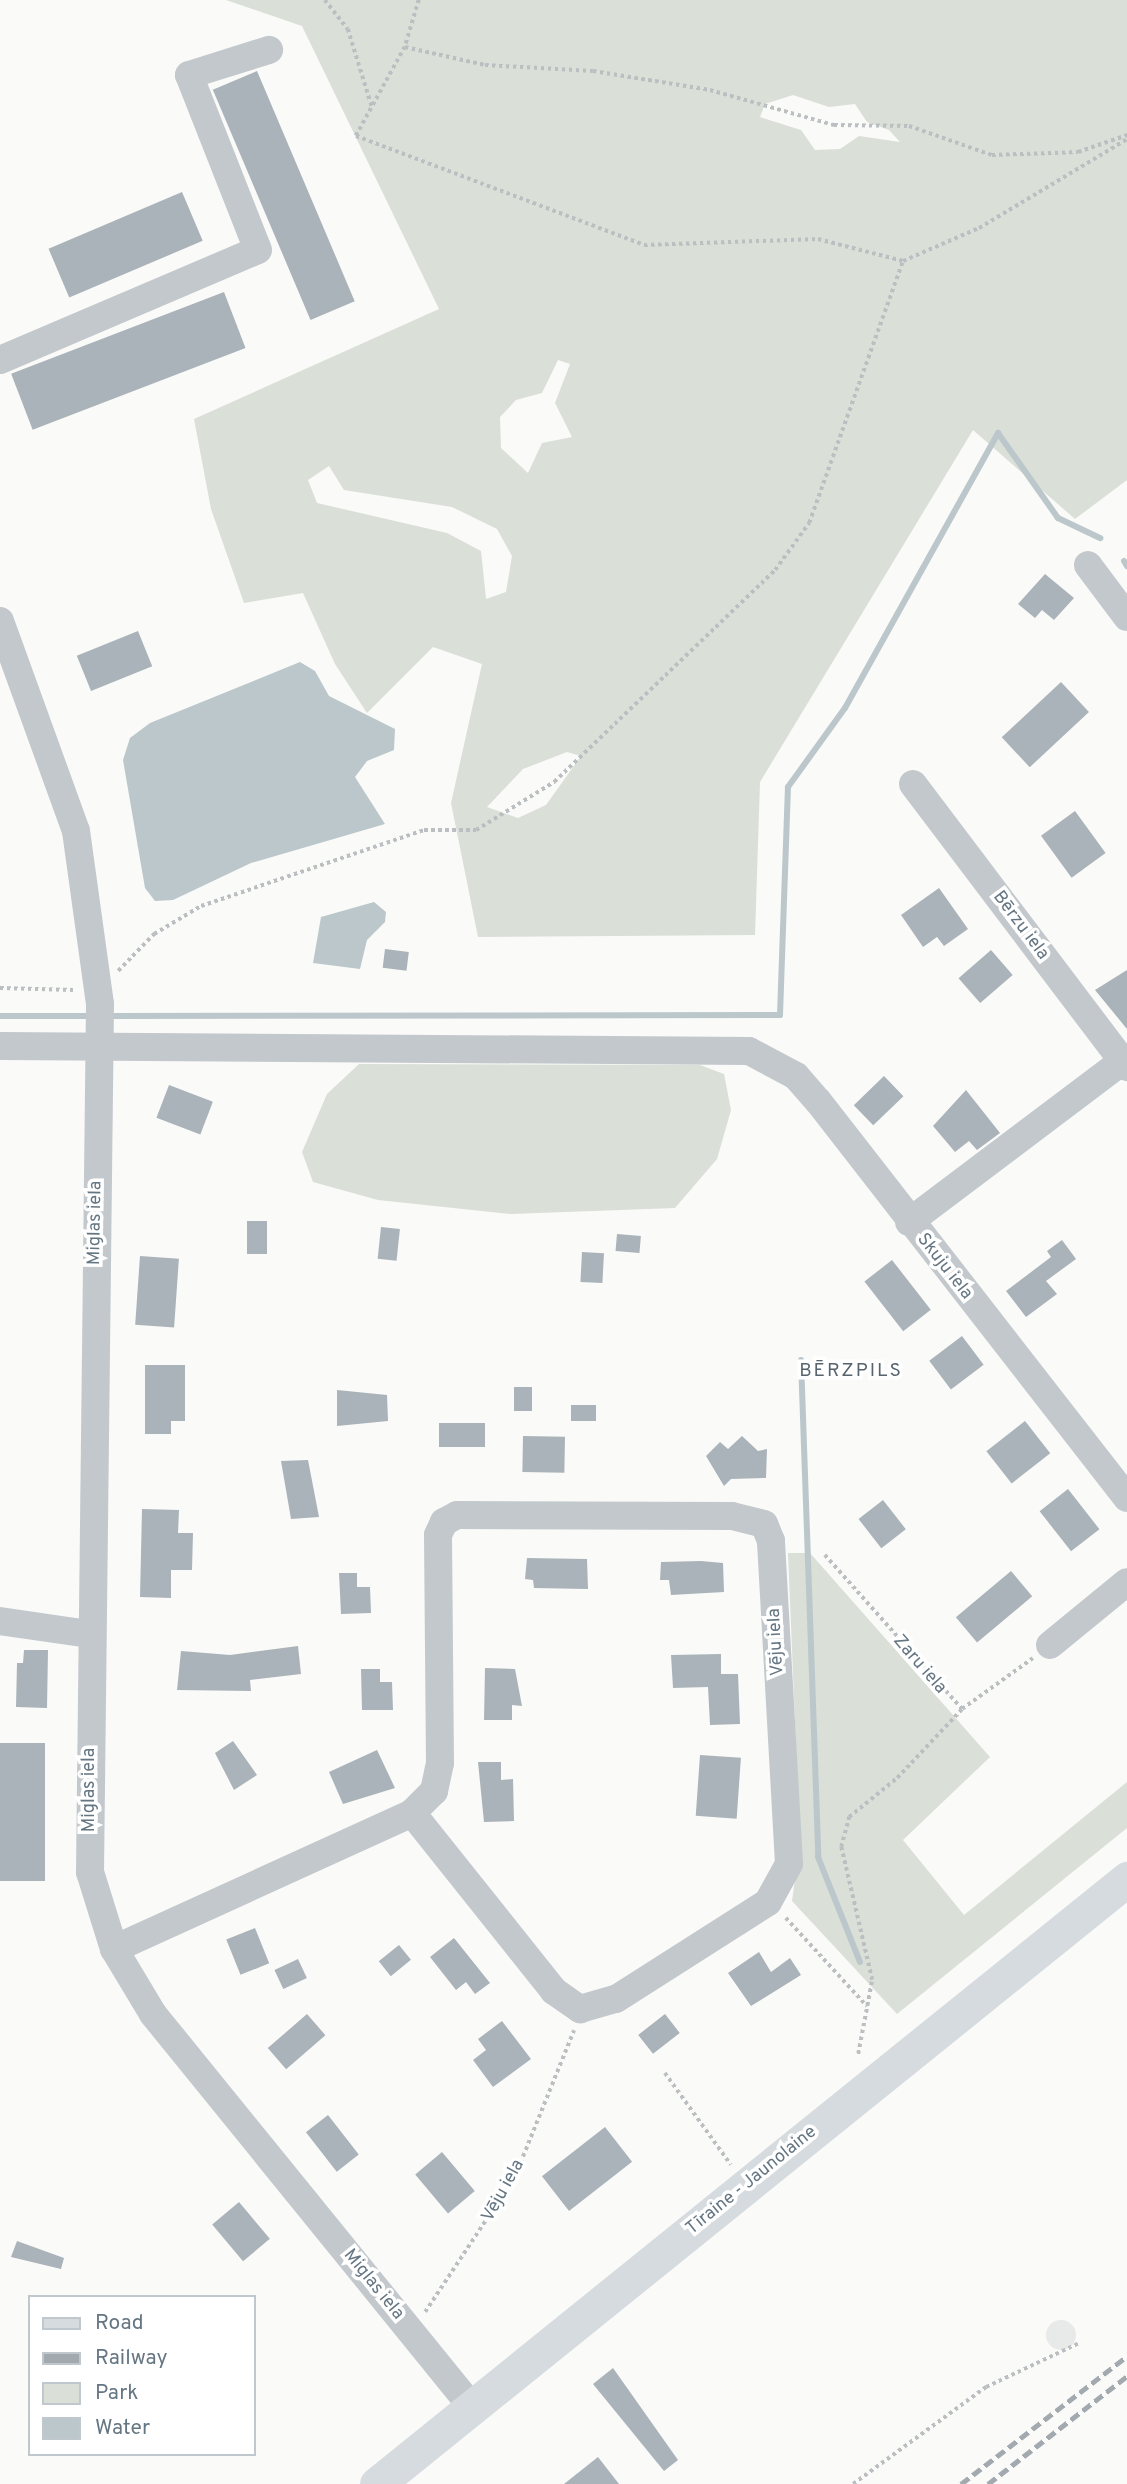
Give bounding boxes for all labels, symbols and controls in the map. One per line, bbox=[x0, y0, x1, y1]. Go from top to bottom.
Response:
street label: Bērzu iela bbox=[987, 887, 1053, 965]
street label: Miglas iela bbox=[84, 1181, 108, 1265]
street label: Skuju iela bbox=[911, 1230, 977, 1304]
district label: BĒRZPILS bbox=[800, 1361, 902, 1383]
street label: Vēju iela bbox=[764, 1608, 790, 1676]
street label: Zaru iela bbox=[888, 1631, 950, 1699]
street label: Miglas iela bbox=[79, 1748, 101, 1832]
street label: Tīraine - Jaunolaine bbox=[682, 2122, 822, 2240]
street label: Vēju iela bbox=[478, 2156, 530, 2226]
street label: Miglas iela bbox=[338, 2245, 408, 2325]
legend bbox=[28, 2295, 256, 2456]
text: Road bbox=[95, 2310, 144, 2337]
text: Railway bbox=[95, 2345, 168, 2372]
text: Park bbox=[95, 2380, 138, 2407]
text: Water bbox=[95, 2415, 150, 2442]

